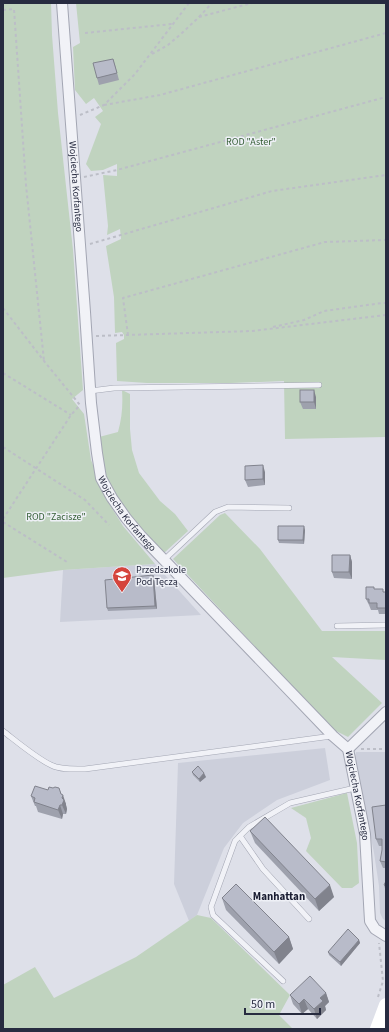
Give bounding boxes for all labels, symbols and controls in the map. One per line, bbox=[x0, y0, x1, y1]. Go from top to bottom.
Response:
park label: ROD "Aster" bbox=[226, 135, 276, 149]
street label: Wojciecha Korfantego bbox=[65, 141, 86, 232]
street label: Wojciecha Korfantego bbox=[94, 473, 159, 555]
park label: ROD "Zacisze" bbox=[26, 510, 86, 524]
place label: Przedszkole Pod Tęczą bbox=[136, 563, 186, 589]
school or university icon: Przedszkole Pod Tęczą bbox=[111, 565, 133, 593]
street label: Wojciecha Korfantego bbox=[342, 750, 372, 841]
district label: Manhattan bbox=[253, 889, 305, 904]
scale bar bbox=[245, 990, 320, 1016]
text: 50 m bbox=[251, 996, 275, 1013]

